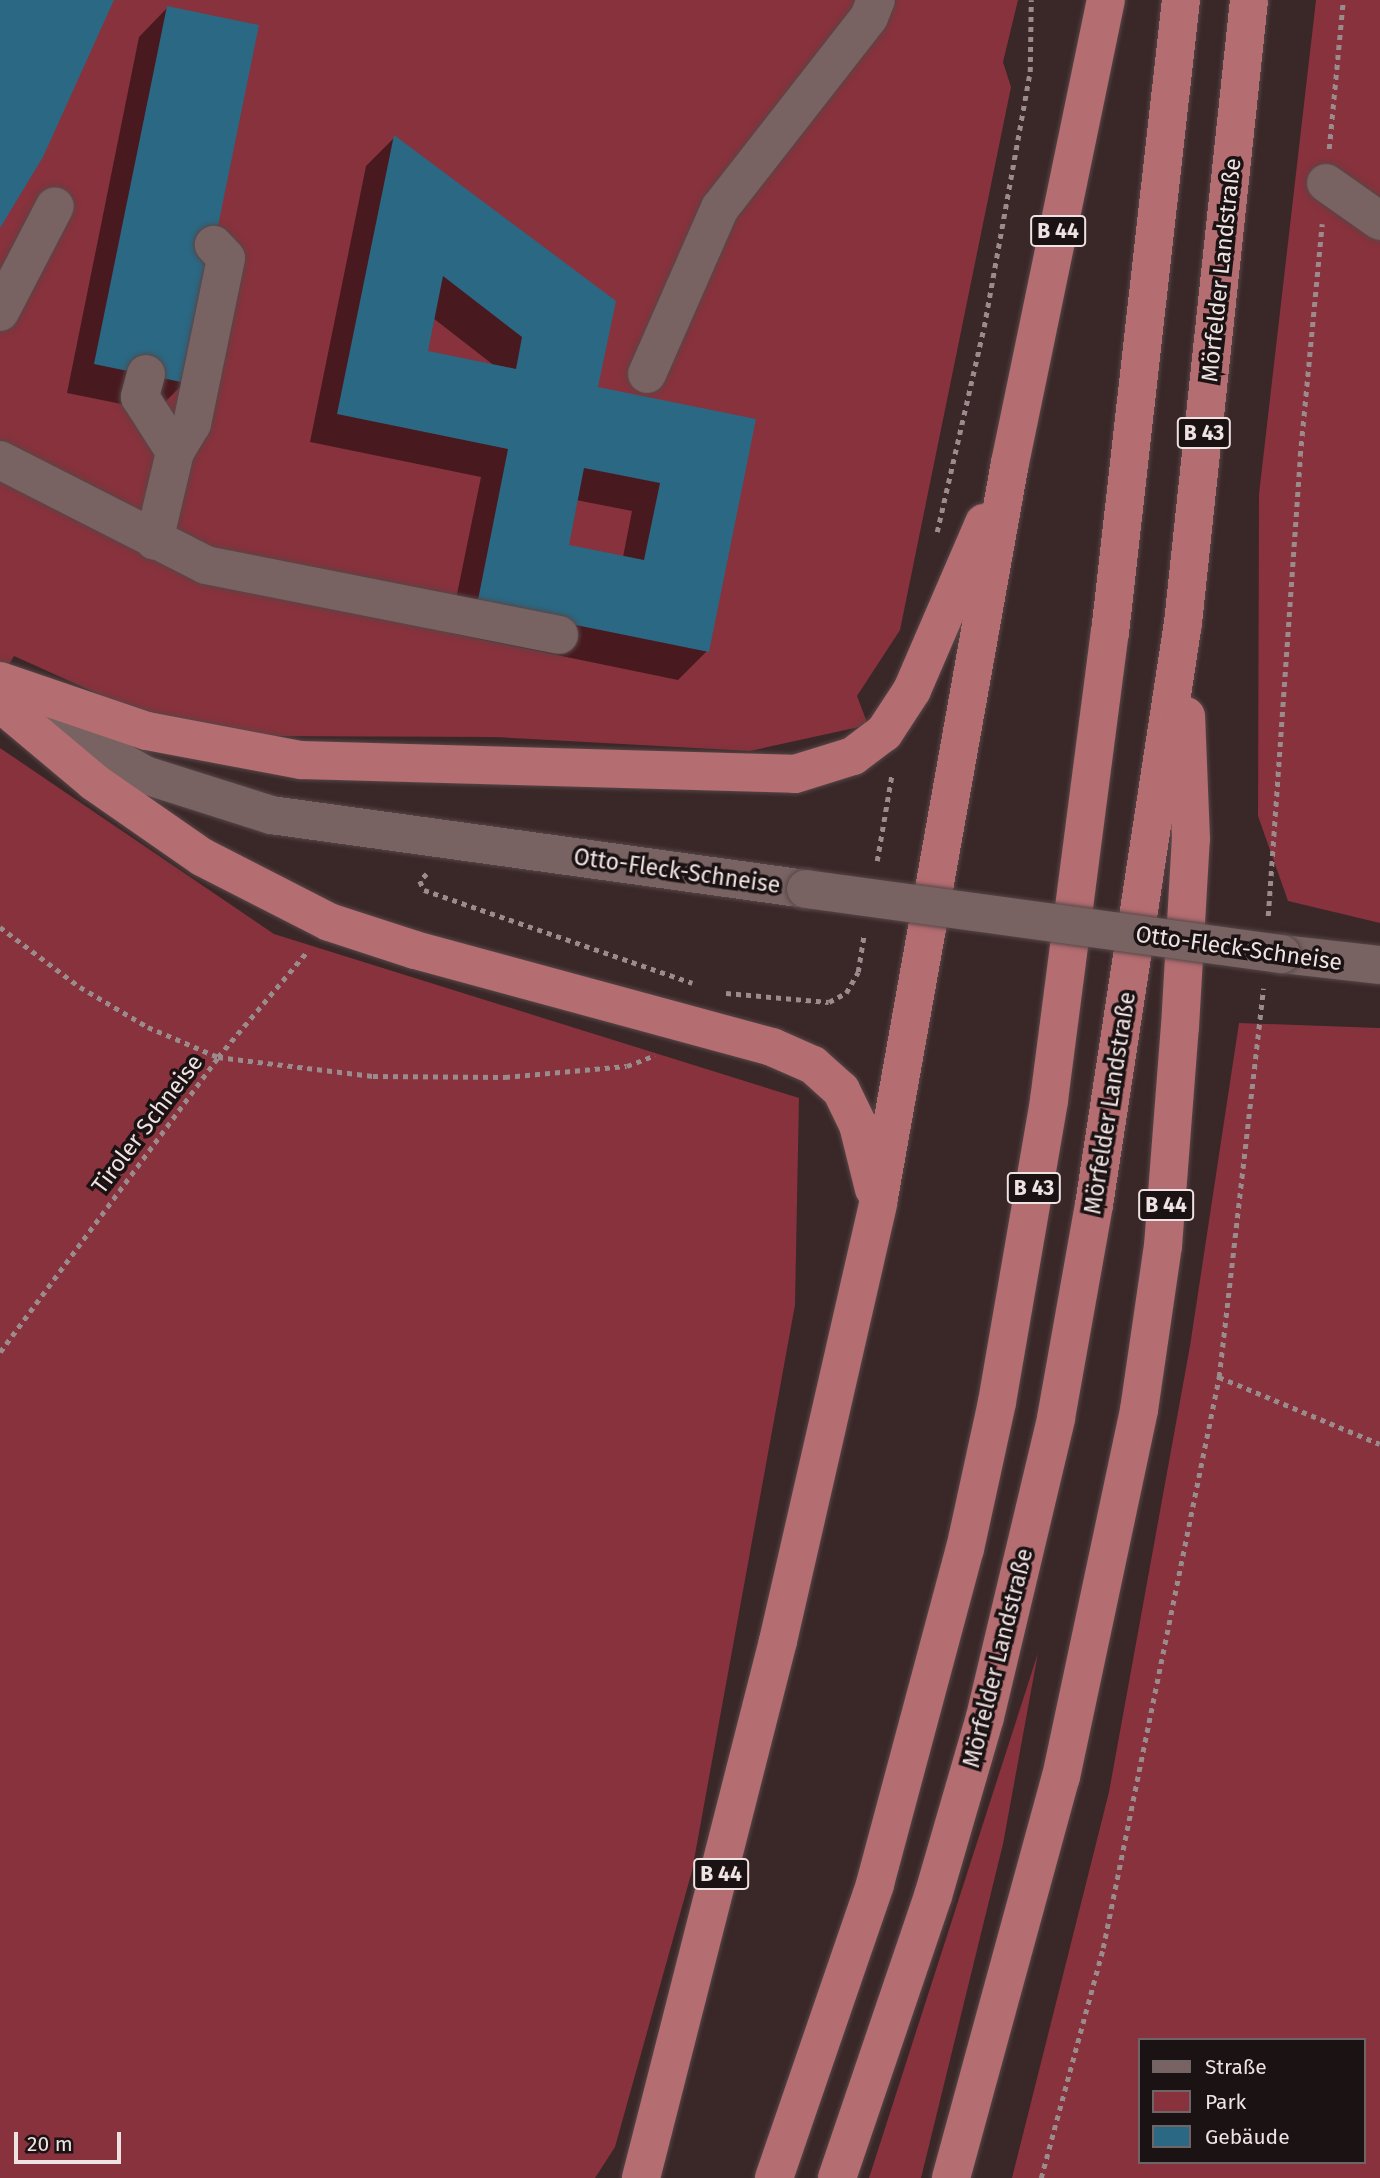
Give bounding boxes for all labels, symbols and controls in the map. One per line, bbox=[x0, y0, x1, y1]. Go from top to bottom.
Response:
street label: Mörfelder Landstraße bbox=[1196, 157, 1246, 383]
road number: B 44 bbox=[1030, 214, 1086, 248]
road number: B 43 bbox=[1176, 416, 1232, 450]
street label: Otto-Fleck-Schneise bbox=[572, 843, 782, 899]
street label: Otto-Fleck-Schneise bbox=[1134, 920, 1344, 976]
street label: Mörfelder Landstraße bbox=[1079, 990, 1141, 1216]
street label: Tiroler Schneise bbox=[86, 1049, 208, 1199]
road number: B 43 bbox=[1006, 1170, 1062, 1206]
road number: B 44 bbox=[1138, 1188, 1194, 1222]
street label: Mörfelder Landstraße bbox=[957, 1546, 1039, 1770]
road number: B 44 bbox=[693, 1856, 749, 1892]
legend bbox=[1138, 2038, 1366, 2164]
text: Straße bbox=[1205, 2054, 1267, 2080]
text: Park bbox=[1205, 2089, 1246, 2115]
scale bar bbox=[18, 2118, 124, 2162]
text: Gebäude bbox=[1205, 2124, 1290, 2150]
text: 20 m bbox=[27, 2131, 73, 2157]

